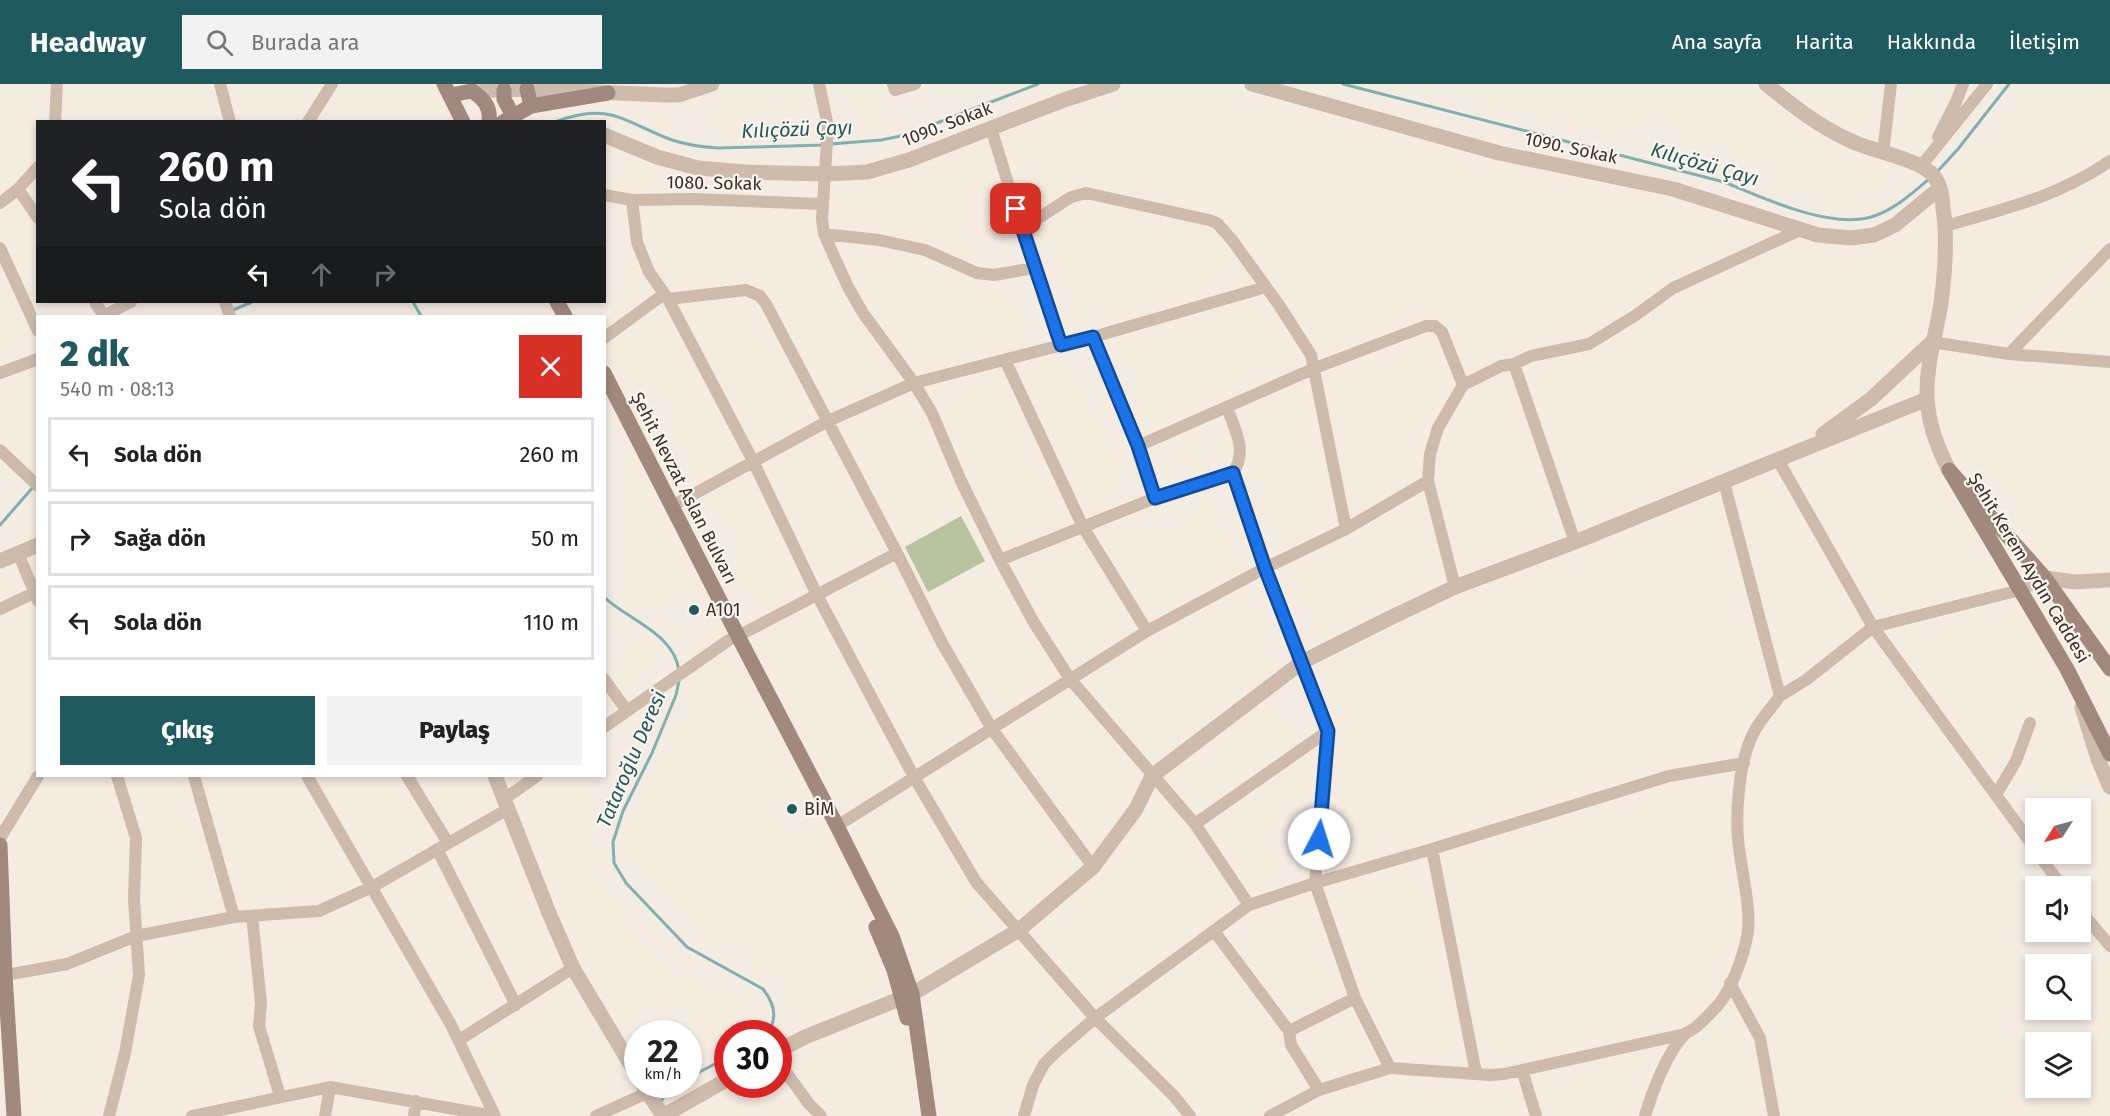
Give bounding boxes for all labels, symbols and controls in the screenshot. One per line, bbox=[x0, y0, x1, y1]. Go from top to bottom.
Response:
search box bbox=[182, 15, 602, 69]
text: Headway bbox=[30, 26, 146, 59]
icon: search bbox=[203, 26, 236, 59]
text: Burada ara bbox=[251, 29, 359, 56]
text: Ana sayfa bbox=[1672, 29, 1762, 55]
text: Harita bbox=[1795, 29, 1854, 55]
text: Hakkında bbox=[1887, 29, 1976, 55]
text: İletişim bbox=[2009, 29, 2080, 55]
street label: 1090. Sokak bbox=[899, 97, 996, 151]
water label: Kılıçözü Çayı bbox=[741, 115, 853, 144]
street label: 1090. Sokak bbox=[1522, 127, 1620, 169]
water label: Kılıçözü Çayı bbox=[1648, 137, 1762, 192]
text: 260 m bbox=[159, 142, 274, 192]
icon: left bbox=[60, 144, 138, 222]
street label: 1080. Sokak bbox=[666, 171, 763, 195]
pin bbox=[990, 183, 1041, 234]
icon: arrive bbox=[999, 192, 1032, 225]
text: Sola dön bbox=[159, 193, 267, 225]
icon: left bbox=[242, 258, 275, 291]
icon: ahead bbox=[305, 258, 338, 291]
icon: right bbox=[368, 258, 401, 291]
text: 2 dk bbox=[60, 332, 129, 376]
button: close bbox=[519, 335, 582, 398]
text: 540 m · 08:13 bbox=[60, 377, 174, 401]
street label: Şehit Nevzat Aslan Bulvarı bbox=[626, 389, 742, 587]
icon: left bbox=[63, 438, 96, 471]
text: Sola dön bbox=[114, 441, 202, 468]
text: 260 m bbox=[519, 441, 579, 468]
street label: Şehit Kerem Aydın Caddesi bbox=[1963, 469, 2095, 667]
icon: right bbox=[63, 522, 96, 555]
text: Sağa dön bbox=[114, 525, 206, 552]
text: 50 m bbox=[531, 525, 579, 552]
place label: A101 bbox=[706, 599, 741, 621]
marker: A101 bbox=[687, 603, 701, 617]
icon: left bbox=[63, 606, 96, 639]
text: Sola dön bbox=[114, 609, 202, 636]
text: 110 m bbox=[523, 609, 579, 636]
water label: Tataroğlu Deresi bbox=[591, 686, 671, 831]
button: Çıkış bbox=[60, 696, 315, 765]
button: Paylaş bbox=[327, 696, 582, 765]
place label: BİM bbox=[804, 798, 834, 820]
north arrow bbox=[2025, 798, 2091, 864]
map controls bbox=[2025, 798, 2091, 1098]
marker: BİM bbox=[785, 802, 799, 816]
position arrow bbox=[1287, 807, 1351, 871]
button: sound bbox=[2025, 876, 2091, 942]
button: search bbox=[2025, 954, 2091, 1020]
speed limit sign: 30 bbox=[714, 1020, 792, 1098]
button: layers bbox=[2025, 1032, 2091, 1098]
text: 22 bbox=[647, 1034, 679, 1070]
text: km/h bbox=[644, 1065, 682, 1083]

